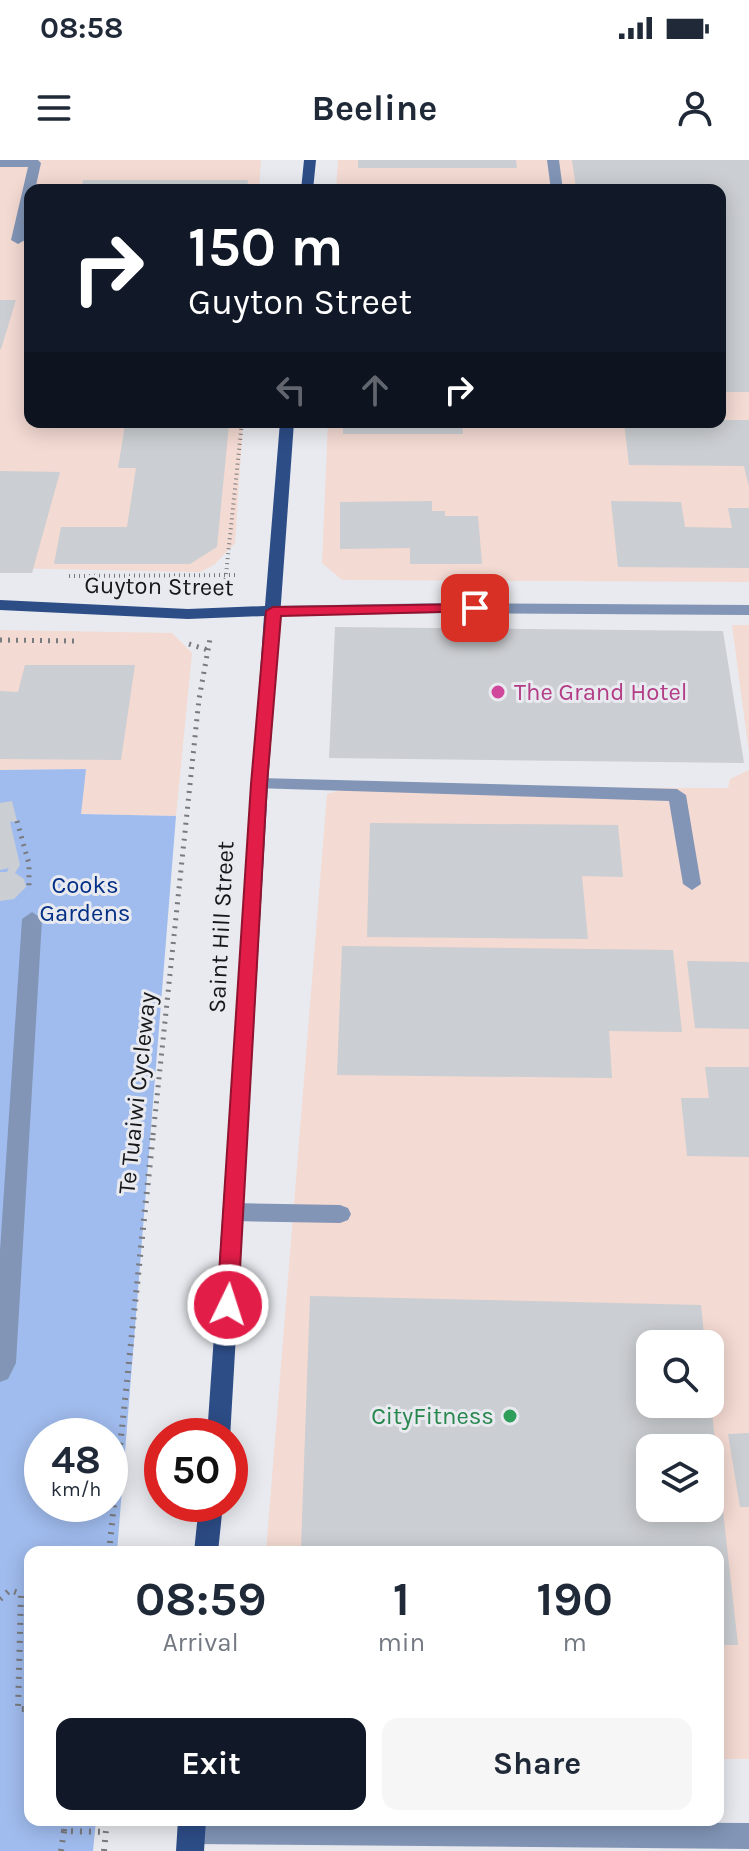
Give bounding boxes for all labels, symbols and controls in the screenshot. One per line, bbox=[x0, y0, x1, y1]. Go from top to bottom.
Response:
text: 08:58 bbox=[40, 10, 123, 46]
icon: menu bbox=[32, 86, 76, 130]
icon: person bbox=[673, 86, 717, 130]
text: Beeline bbox=[312, 87, 437, 129]
text: 150 m bbox=[188, 214, 343, 279]
icon: right bbox=[56, 216, 160, 320]
text: Guyton Street bbox=[188, 281, 412, 323]
icon: left bbox=[269, 368, 313, 412]
icon: ahead bbox=[353, 368, 397, 412]
icon: right bbox=[437, 368, 481, 412]
street label: Guyton Street bbox=[84, 571, 234, 601]
pin bbox=[441, 574, 509, 642]
icon: arrive bbox=[453, 586, 497, 630]
place label: The Grand Hotel bbox=[514, 678, 688, 706]
marker: The Grand Hotel bbox=[489, 683, 507, 701]
street label: Saint Hill Street bbox=[203, 840, 239, 1014]
park label: Cooks Gardens bbox=[40, 871, 131, 927]
street label: Te Tuaiwi Cycleway bbox=[112, 991, 162, 1195]
position arrow bbox=[186, 1263, 270, 1347]
map controls bbox=[636, 1330, 724, 1522]
button: search bbox=[636, 1330, 724, 1418]
place label: CityFitness bbox=[371, 1402, 494, 1430]
marker: CityFitness bbox=[501, 1407, 519, 1425]
speed limit sign: 50 bbox=[144, 1418, 248, 1522]
button: layers bbox=[636, 1434, 724, 1522]
text: 48 bbox=[51, 1436, 101, 1483]
text: km/h bbox=[51, 1478, 101, 1501]
text: 08:59 bbox=[135, 1571, 267, 1627]
text: 1 bbox=[393, 1571, 410, 1627]
text: 190 bbox=[536, 1571, 613, 1627]
text: Arrival bbox=[163, 1627, 239, 1658]
text: min bbox=[377, 1627, 425, 1658]
text: m bbox=[562, 1627, 587, 1658]
button: Exit bbox=[56, 1718, 366, 1810]
button: Share bbox=[382, 1718, 692, 1810]

